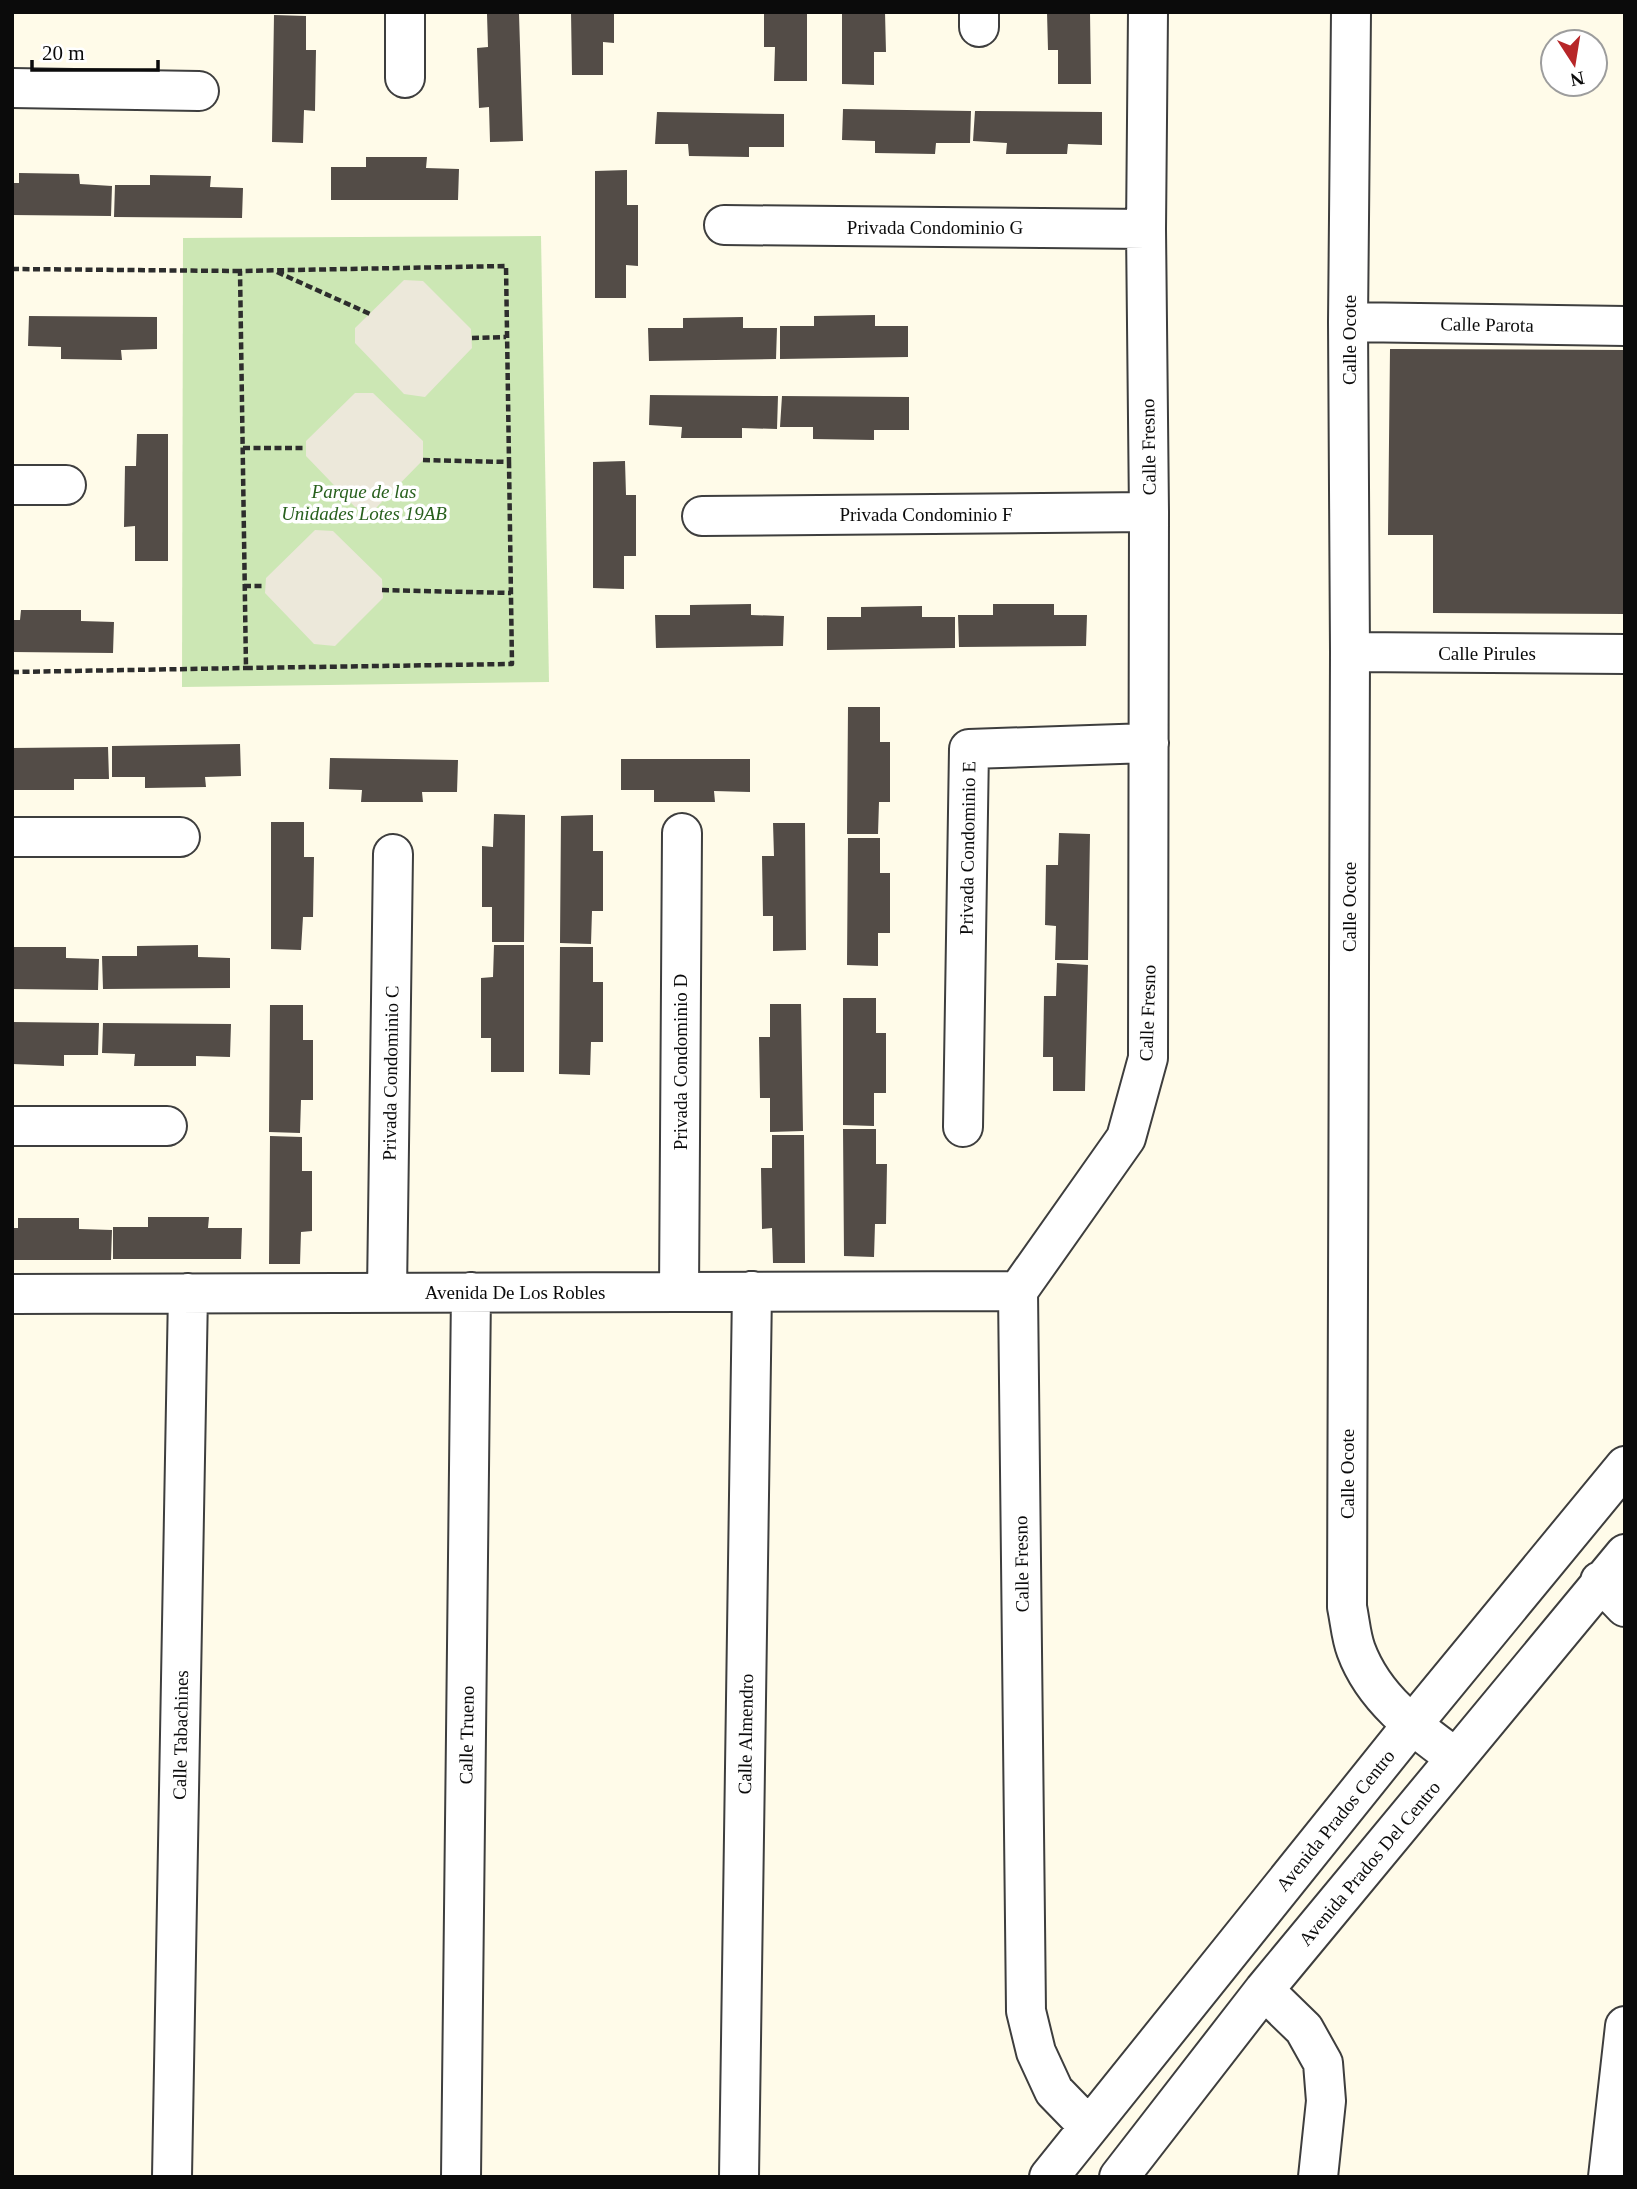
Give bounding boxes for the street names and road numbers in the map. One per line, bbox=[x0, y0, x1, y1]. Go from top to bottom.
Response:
street label: Privada Condominio G bbox=[847, 217, 1023, 238]
street label: Calle Ocote bbox=[1339, 295, 1360, 385]
street label: Calle Parota bbox=[1440, 313, 1534, 336]
street label: Calle Fresno bbox=[1137, 399, 1160, 495]
street label: Privada Condominio F bbox=[839, 504, 1013, 525]
street label: Calle Pirules bbox=[1438, 643, 1536, 664]
street label: Privada Condominio E bbox=[955, 761, 980, 935]
street label: Calle Ocote bbox=[1339, 862, 1360, 952]
street label: Calle Fresno bbox=[1135, 964, 1160, 1062]
street label: Privada Condominio D bbox=[670, 974, 691, 1150]
street label: Privada Condominio C bbox=[378, 985, 403, 1161]
street label: Avenida De Los Robles bbox=[425, 1282, 605, 1303]
street label: Calle Ocote bbox=[1337, 1429, 1358, 1519]
street label: Calle Fresno bbox=[1010, 1516, 1033, 1612]
street label: Calle Tabachines bbox=[169, 1670, 192, 1800]
street label: Calle Almendro bbox=[734, 1673, 757, 1795]
street label: Calle Trueno bbox=[455, 1685, 478, 1785]
street label: Avenida Prados Centro bbox=[1272, 1745, 1399, 1895]
street label: Avenida Prados Del Centro bbox=[1294, 1777, 1444, 1950]

